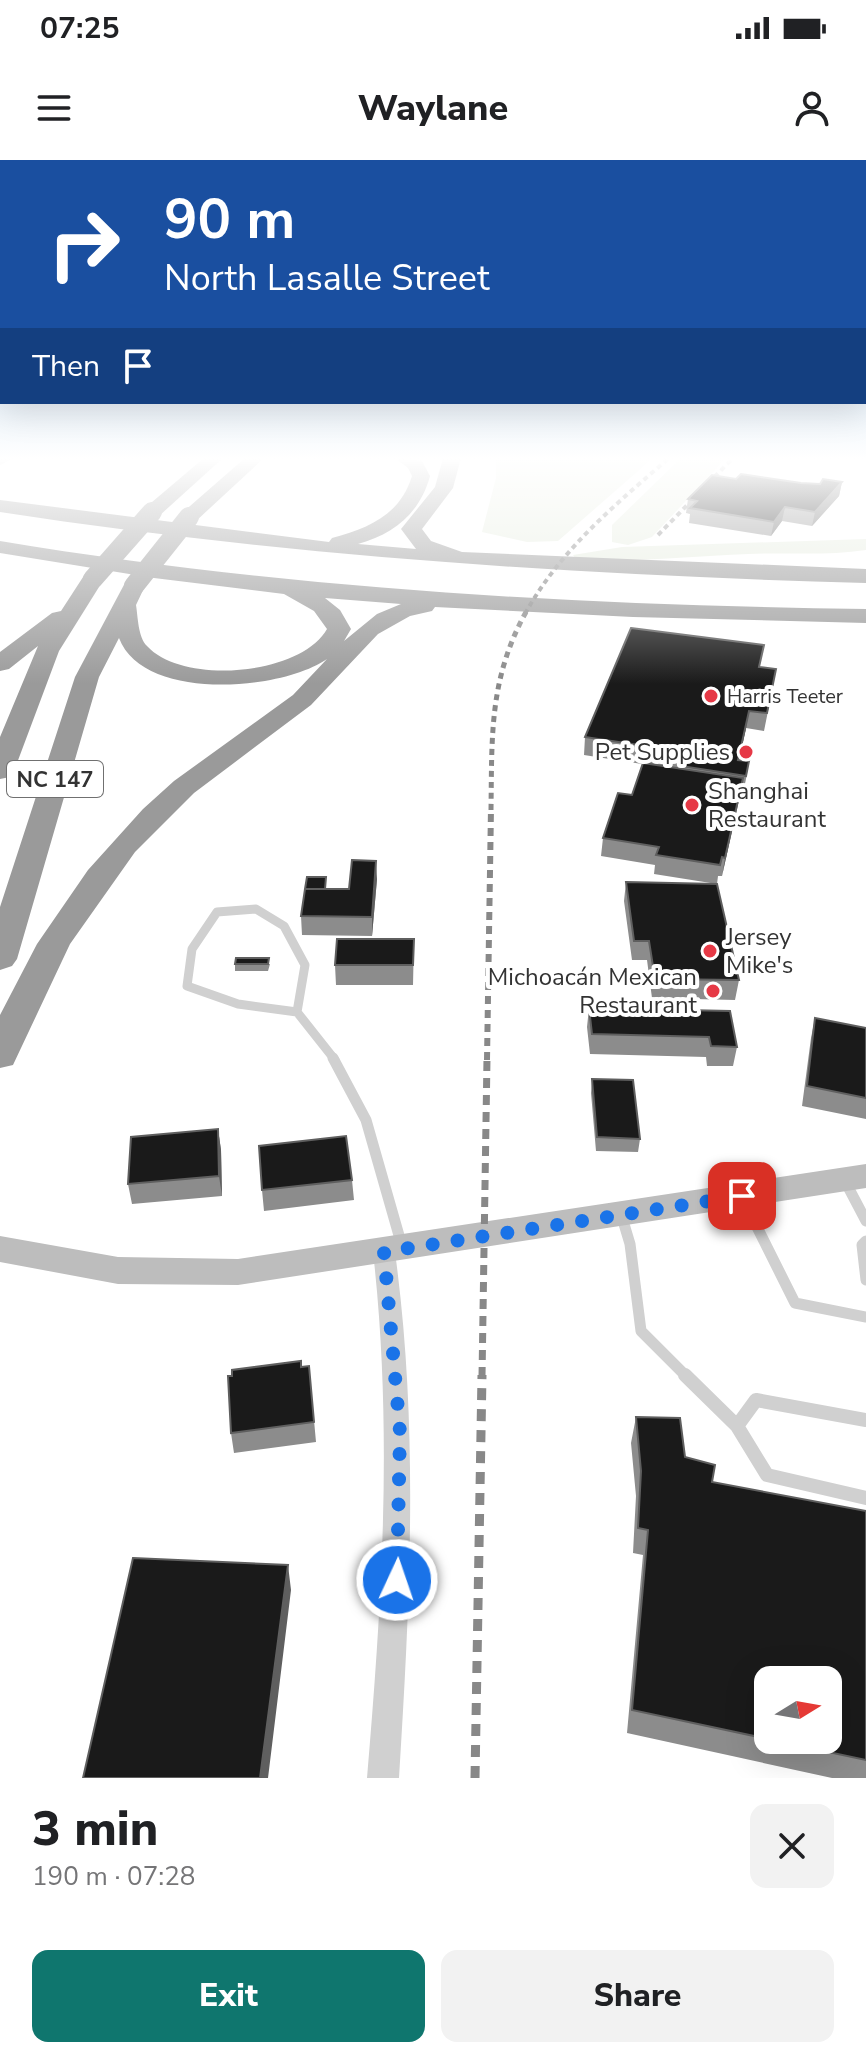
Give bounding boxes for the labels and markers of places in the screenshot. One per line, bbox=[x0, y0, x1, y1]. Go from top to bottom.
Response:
place label: Harris Teeter bbox=[727, 683, 843, 710]
marker: Harris Teeter bbox=[702, 687, 720, 705]
place label: Pet Supplies bbox=[595, 736, 730, 768]
marker: Pet Supplies bbox=[737, 743, 755, 761]
place label: Shanghai Restaurant bbox=[708, 775, 826, 835]
marker: Shanghai Restaurant bbox=[683, 796, 701, 814]
place label: Jersey Mike's bbox=[725, 921, 793, 981]
marker: Jersey Mike's bbox=[701, 942, 719, 960]
place label: Michoacán Mexican Restaurant bbox=[488, 961, 698, 1021]
marker: Michoacán Mexican Restaurant bbox=[704, 982, 722, 1000]
pin bbox=[708, 1162, 776, 1230]

